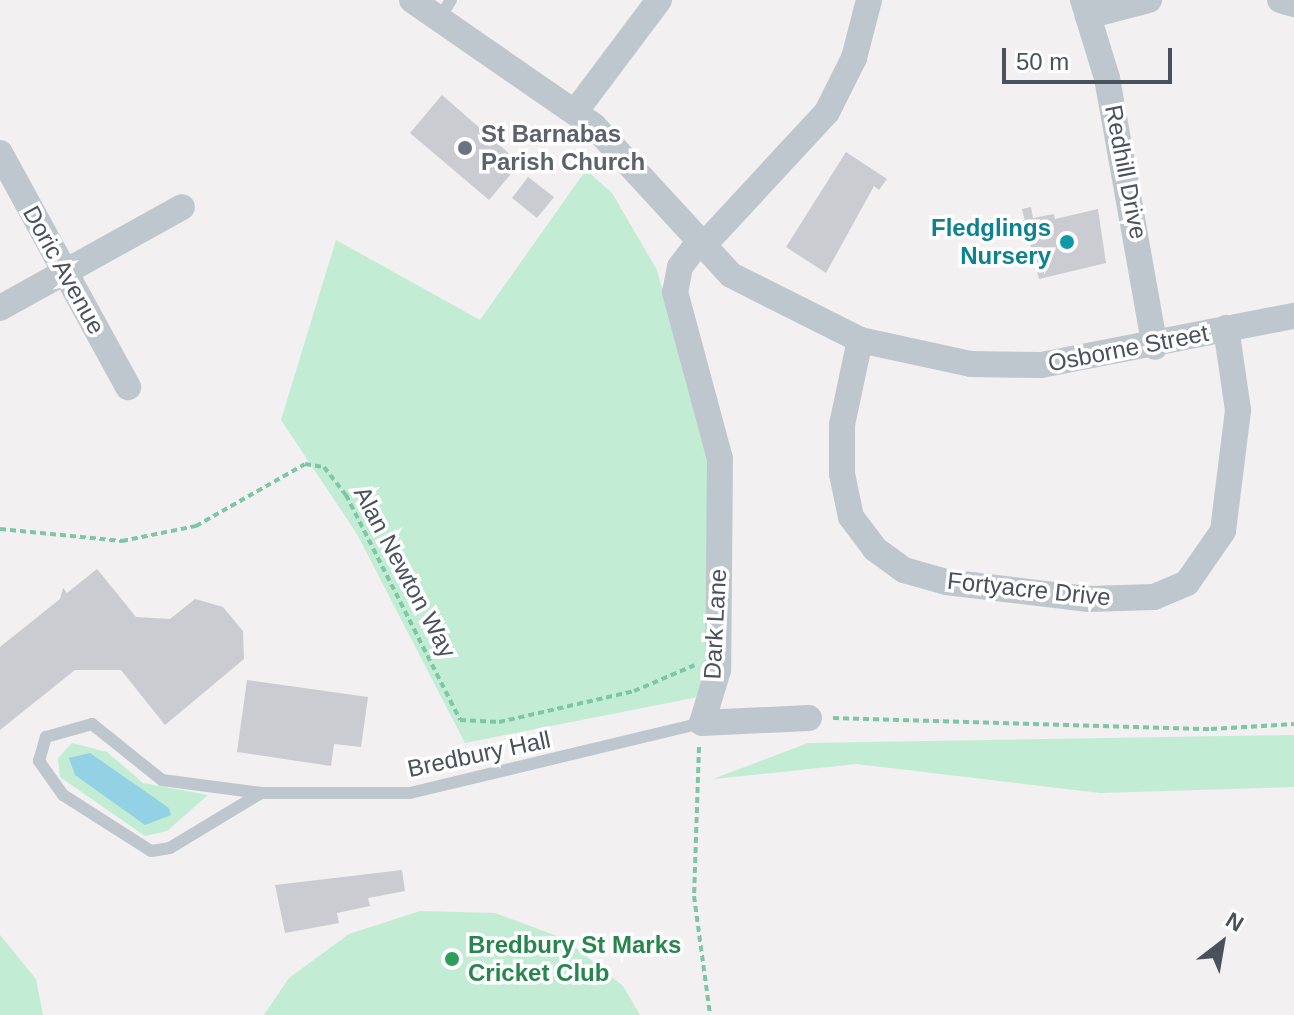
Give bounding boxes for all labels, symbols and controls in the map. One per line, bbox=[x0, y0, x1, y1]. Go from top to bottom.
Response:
scale bar bbox=[1006, 32, 1176, 82]
text: 50 m bbox=[1016, 48, 1069, 75]
street label: Redhill Drive bbox=[1099, 102, 1153, 242]
place label: St Barnabas Parish Church bbox=[481, 120, 645, 176]
marker: St Barnabas Parish Church bbox=[456, 139, 474, 157]
street label: Doric Avenue bbox=[17, 200, 111, 340]
place label: Fledglings Nursery bbox=[931, 214, 1051, 270]
marker: Fledglings Nursery bbox=[1058, 233, 1076, 251]
street label: Osborne Street bbox=[1045, 318, 1211, 378]
street label: Alan Newton Way bbox=[348, 481, 462, 663]
street label: Fortyacre Drive bbox=[946, 566, 1112, 612]
street label: Dark Lane bbox=[698, 568, 732, 680]
street label: Bredbury Hall bbox=[405, 725, 553, 783]
north arrow bbox=[1182, 903, 1262, 983]
text: N bbox=[1221, 907, 1248, 937]
place label: Bredbury St Marks Cricket Club bbox=[468, 931, 681, 987]
marker: Bredbury St Marks Cricket Club bbox=[443, 950, 461, 968]

